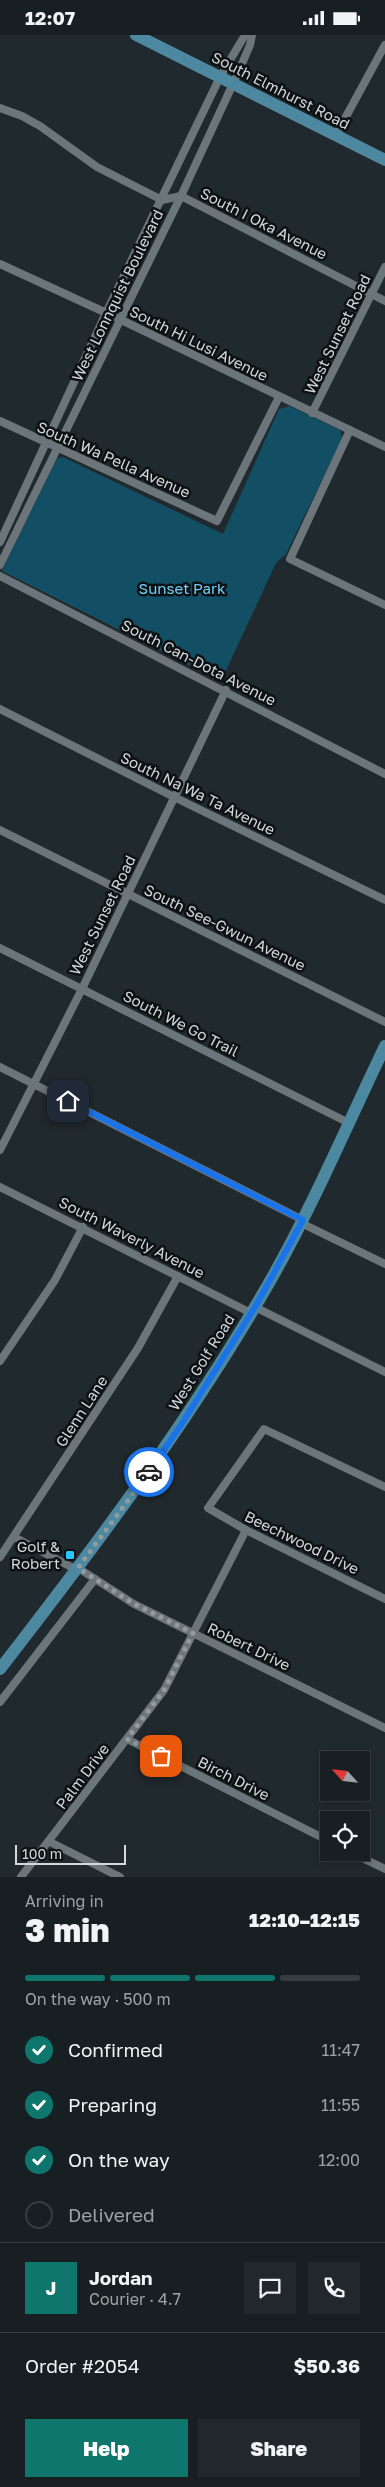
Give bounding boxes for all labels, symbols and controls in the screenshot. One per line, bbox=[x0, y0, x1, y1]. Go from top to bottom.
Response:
text: 12:07 bbox=[25, 6, 75, 29]
street label: South Elmhurst Road bbox=[209, 47, 353, 133]
street label: South I Oka Avenue bbox=[198, 183, 331, 263]
street label: West Lonnquist Boulevard bbox=[68, 206, 166, 384]
street label: West Sunset Road bbox=[300, 271, 374, 397]
street label: South Hi Lusi Avenue bbox=[127, 302, 271, 384]
street label: South Wa Pella Avenue bbox=[35, 417, 194, 501]
park label: Sunset Park bbox=[139, 579, 226, 597]
street label: South Can-Dota Avenue bbox=[119, 615, 279, 709]
street label: South Na Wa Ta Avenue bbox=[118, 748, 278, 838]
street label: West Sunset Road bbox=[65, 852, 139, 978]
street label: South See-Gwun Avenue bbox=[141, 880, 309, 974]
street label: South We Go Trail bbox=[120, 986, 242, 1060]
pin bbox=[47, 1080, 89, 1122]
icon: home bbox=[54, 1087, 82, 1115]
street label: South Waverly Avenue bbox=[56, 1192, 208, 1282]
street label: West Golf Road bbox=[164, 1310, 238, 1414]
street label: Glenn Lane bbox=[51, 1372, 111, 1450]
courier bbox=[124, 1447, 174, 1497]
icon: car bbox=[135, 1458, 163, 1486]
street label: Beechwood Drive bbox=[242, 1507, 362, 1578]
place label: Golf & Robert bbox=[11, 1537, 60, 1572]
marker: Golf & Robert bbox=[64, 1549, 76, 1561]
street label: Robert Drive bbox=[205, 1618, 294, 1674]
pin bbox=[140, 1735, 182, 1777]
street label: Palm Drive bbox=[52, 1740, 113, 1812]
icon: bag bbox=[147, 1742, 175, 1770]
north arrow bbox=[320, 1751, 370, 1801]
map controls bbox=[320, 1751, 370, 1861]
street label: Birch Drive bbox=[195, 1752, 273, 1804]
button: locate bbox=[320, 1811, 370, 1861]
scale bar bbox=[15, 1842, 126, 1865]
text: 100 m bbox=[22, 1845, 62, 1862]
text: Arriving in bbox=[25, 1891, 104, 1911]
text: 12:10–12:15 bbox=[249, 1908, 360, 1931]
text: 3 min bbox=[25, 1911, 110, 1949]
text: On the way · 500 m bbox=[25, 1989, 171, 2009]
icon: check bbox=[25, 2036, 53, 2064]
text: Confirmed bbox=[68, 2038, 163, 2061]
text: 11:47 bbox=[321, 2040, 360, 2060]
icon: check bbox=[25, 2091, 53, 2119]
text: Preparing bbox=[68, 2093, 157, 2116]
text: 11:55 bbox=[321, 2095, 360, 2115]
icon: check bbox=[25, 2146, 53, 2174]
text: On the way bbox=[68, 2148, 170, 2171]
text: 12:00 bbox=[318, 2150, 360, 2170]
text: Delivered bbox=[68, 2203, 155, 2226]
button: chat bbox=[244, 2262, 296, 2314]
button: phone bbox=[308, 2262, 360, 2314]
text: Jordan bbox=[89, 2266, 153, 2289]
text: J bbox=[46, 2276, 56, 2299]
text: Courier · 4.7 bbox=[89, 2289, 181, 2309]
text: Order #2054 bbox=[25, 2354, 139, 2377]
text: $50.36 bbox=[294, 2354, 360, 2377]
button: Help bbox=[25, 2419, 188, 2477]
button: Share bbox=[198, 2419, 360, 2477]

